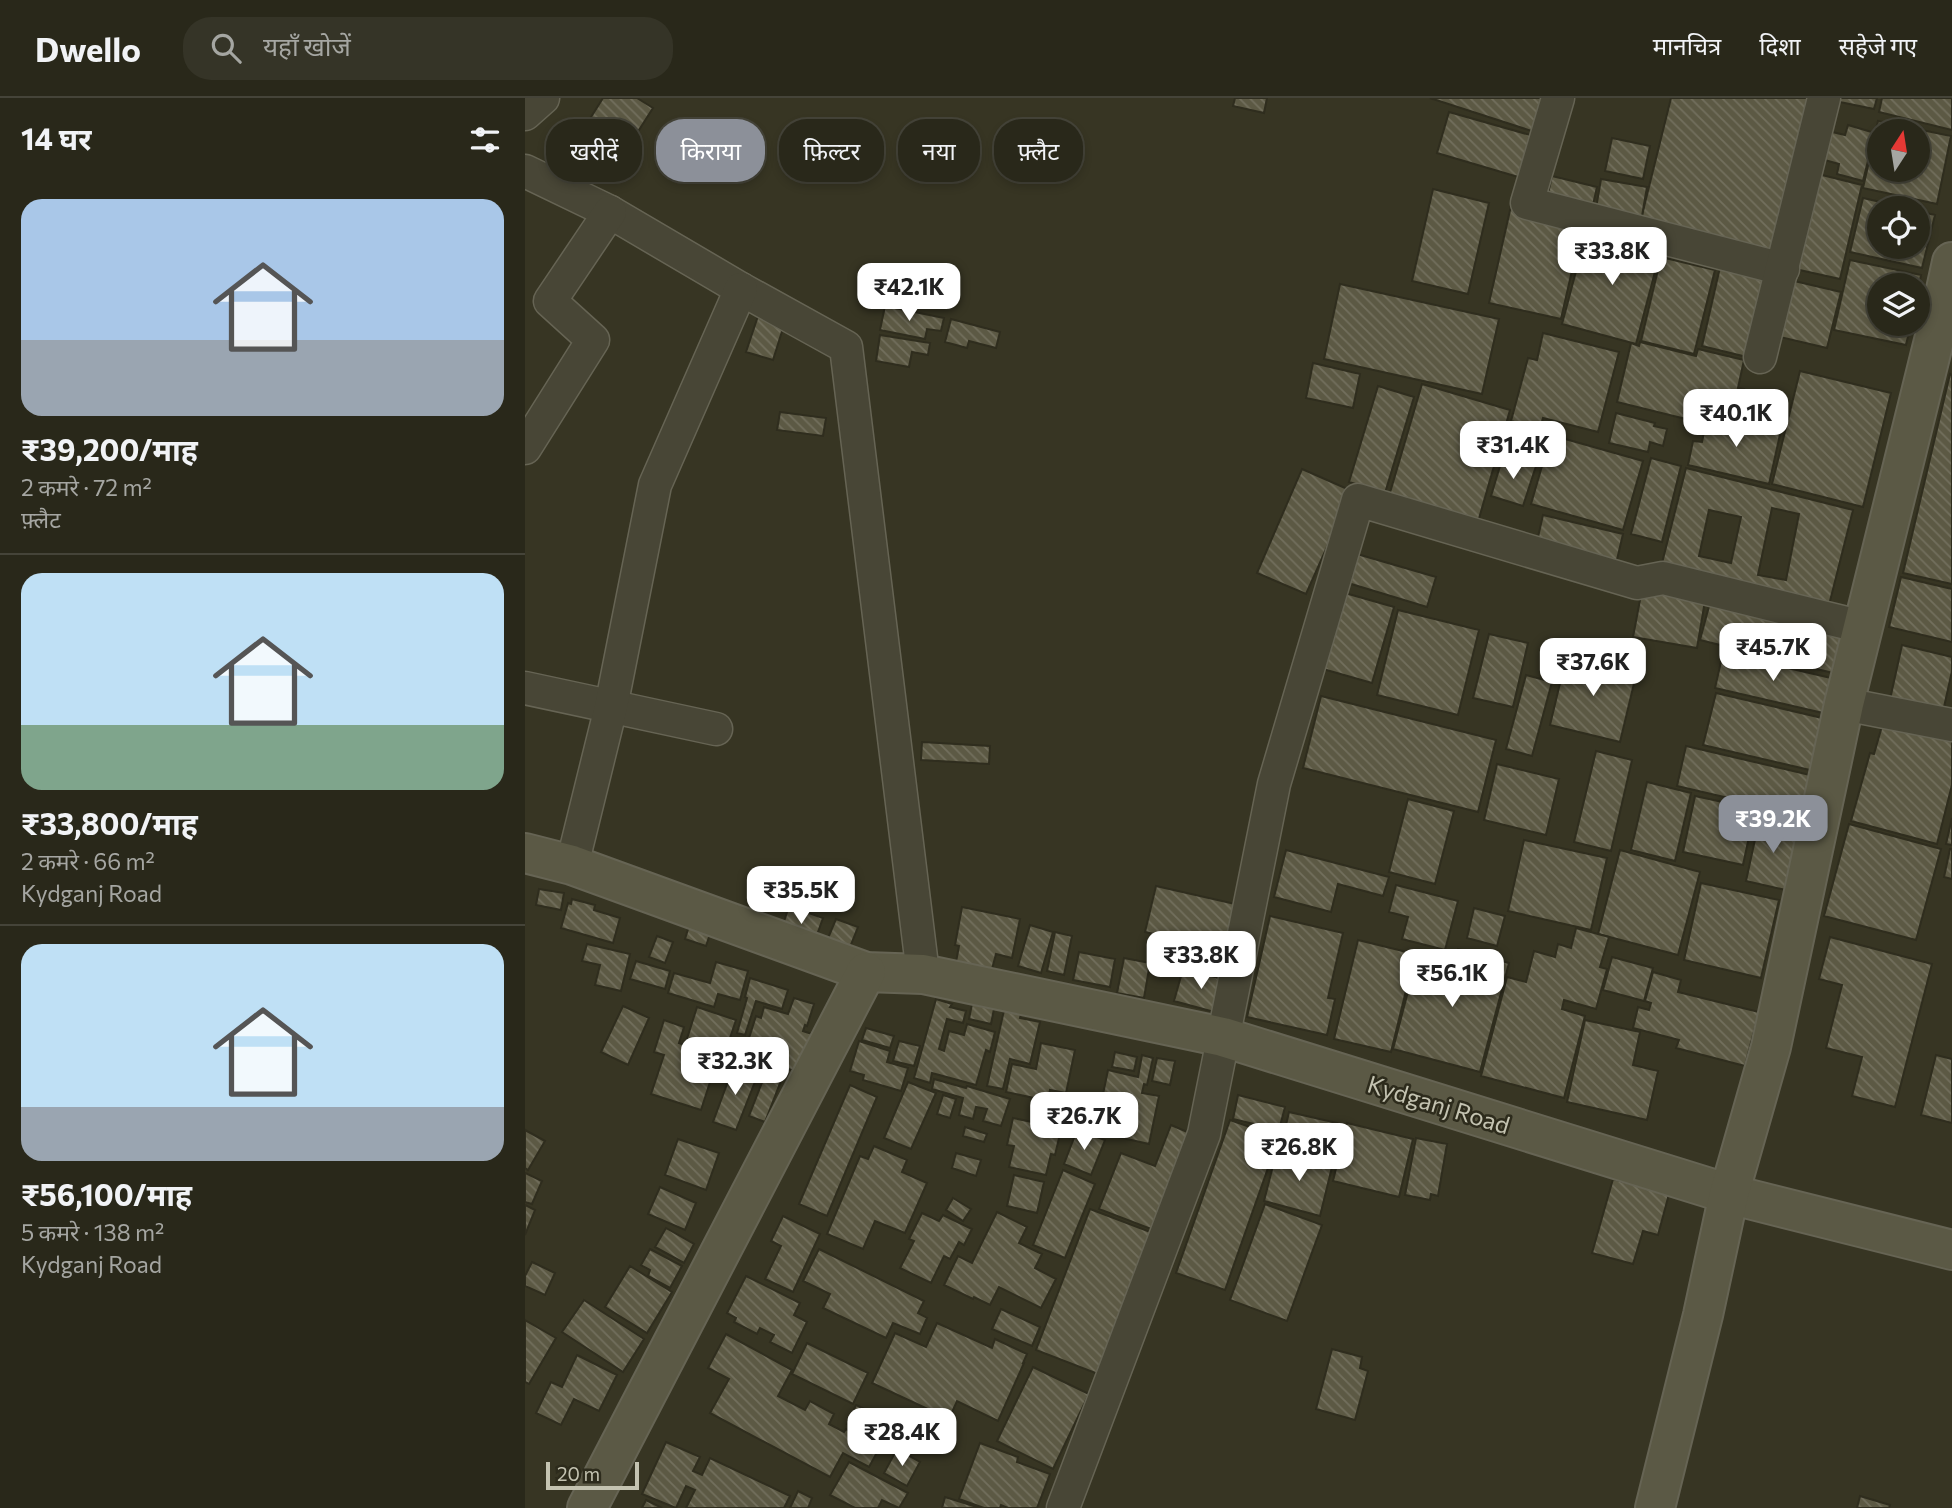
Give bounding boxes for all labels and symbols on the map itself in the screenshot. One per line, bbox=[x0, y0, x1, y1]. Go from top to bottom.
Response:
north arrow bbox=[1867, 119, 1930, 182]
pin: ₹33.8K bbox=[1555, 228, 1669, 287]
pin: ₹42.1K bbox=[852, 264, 966, 323]
pin: ₹40.1K bbox=[1679, 390, 1793, 449]
pin: ₹31.4K bbox=[1456, 422, 1570, 481]
pin: ₹45.7K bbox=[1716, 624, 1830, 683]
pin: ₹37.6K bbox=[1536, 638, 1650, 698]
pin: ₹39.2K bbox=[1716, 796, 1830, 855]
pin: ₹35.5K bbox=[744, 866, 858, 926]
pin: ₹33.8K bbox=[1144, 932, 1258, 991]
pin: ₹56.1K bbox=[1395, 950, 1509, 1009]
pin: ₹32.3K bbox=[678, 1038, 792, 1097]
street label: Kydganj Road bbox=[1364, 1069, 1514, 1139]
pin: ₹26.7K bbox=[1027, 1093, 1141, 1152]
pin: ₹26.8K bbox=[1242, 1124, 1356, 1183]
pin: ₹28.4K bbox=[845, 1408, 959, 1468]
scale bar bbox=[546, 1459, 639, 1491]

